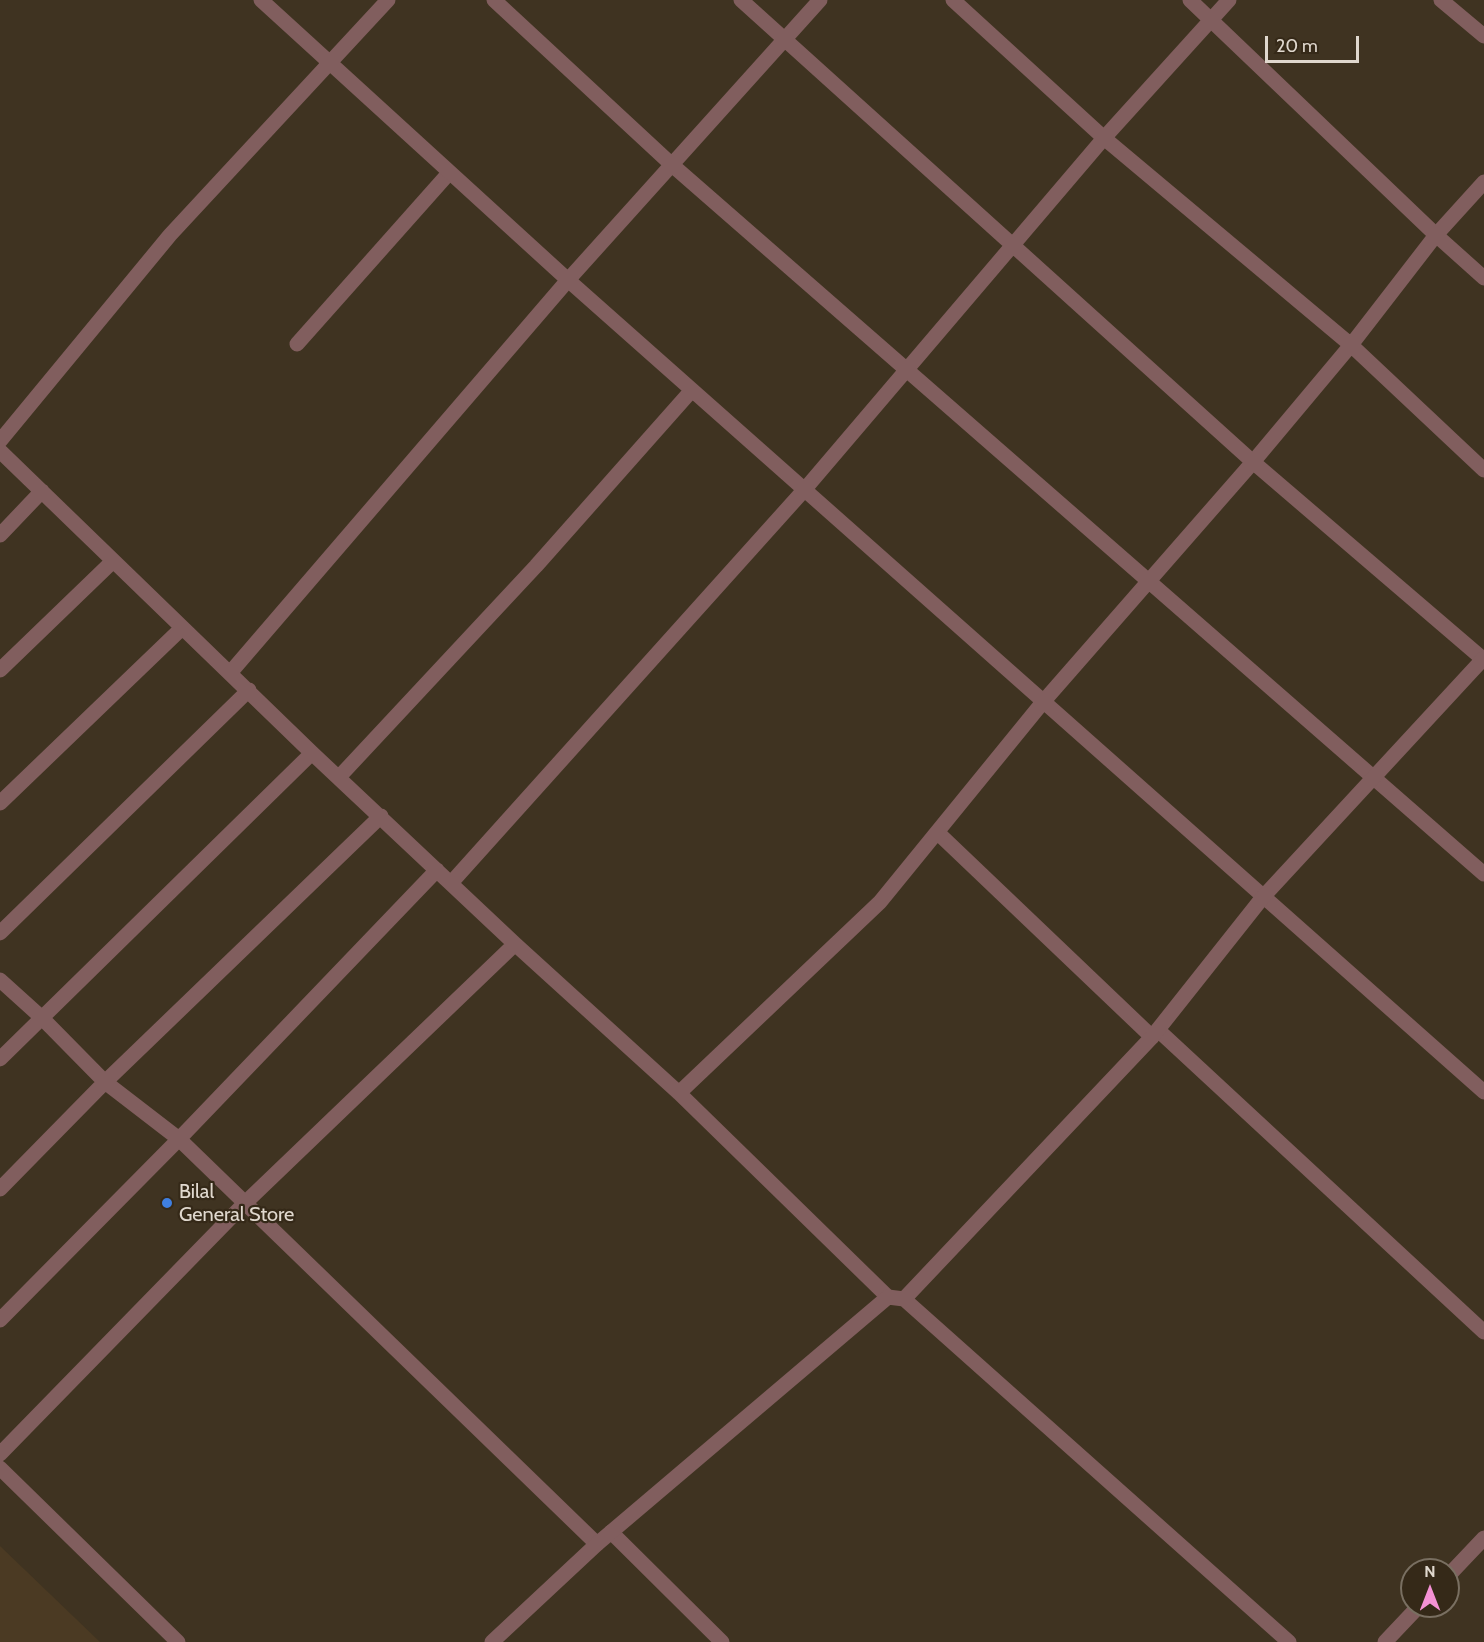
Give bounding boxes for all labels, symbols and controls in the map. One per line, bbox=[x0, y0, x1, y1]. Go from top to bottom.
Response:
scale bar bbox=[1268, 24, 1362, 62]
text: 20 m bbox=[1276, 35, 1318, 57]
place label: Bilal General Store bbox=[179, 1180, 294, 1227]
marker: Bilal General Store bbox=[160, 1196, 174, 1210]
north arrow bbox=[1400, 1558, 1460, 1618]
text: N bbox=[1424, 1562, 1436, 1581]

